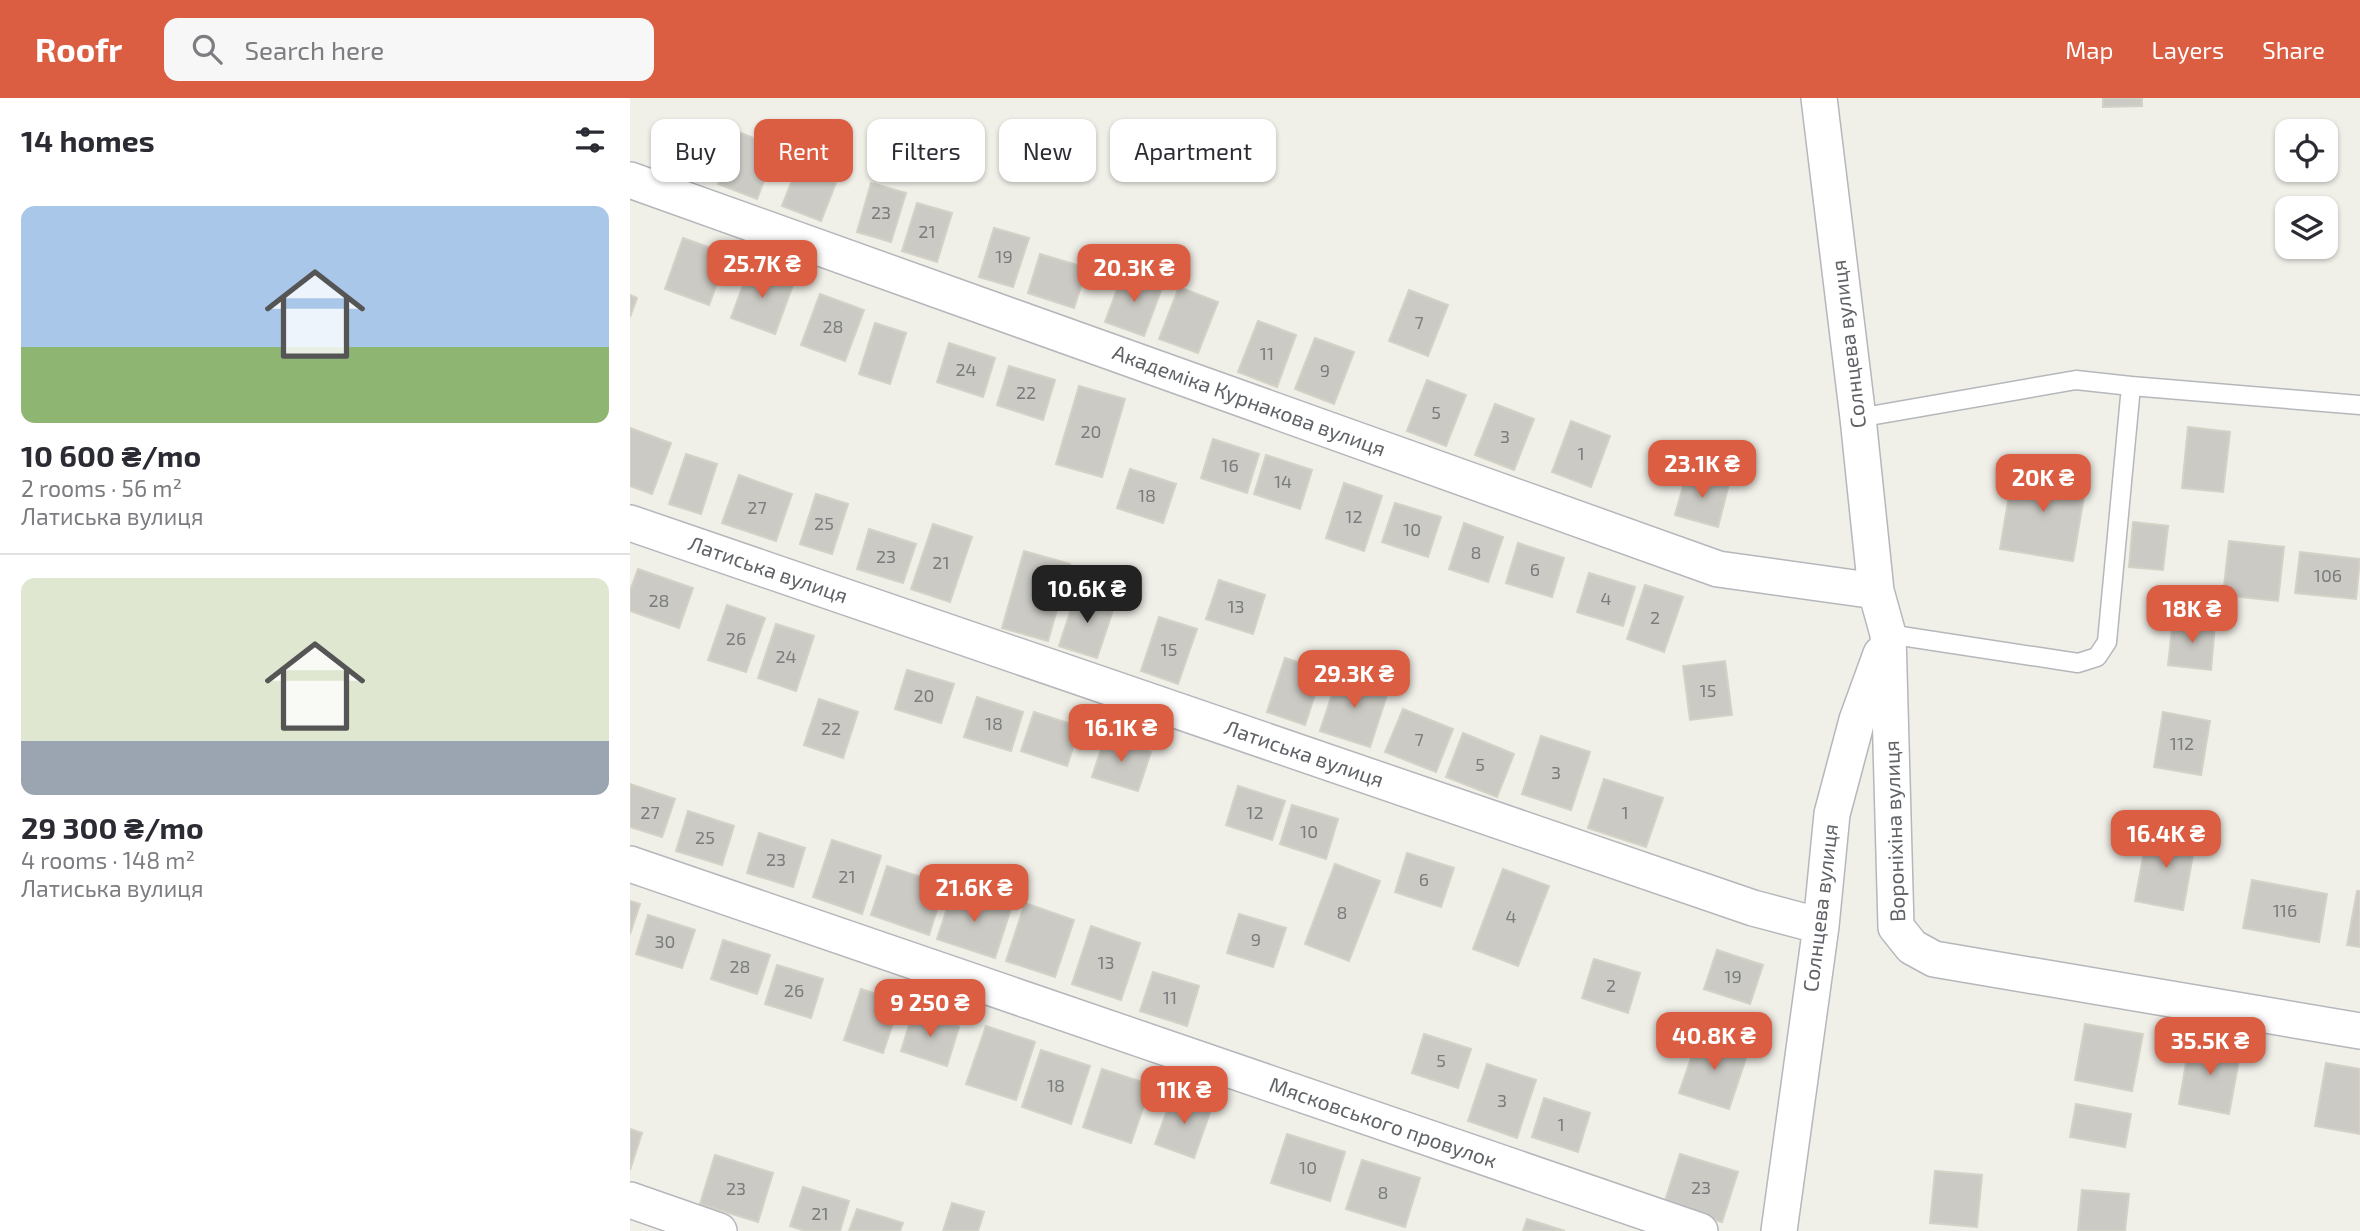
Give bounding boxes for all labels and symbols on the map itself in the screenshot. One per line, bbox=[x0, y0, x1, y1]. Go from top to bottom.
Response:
house number: 23 bbox=[871, 201, 891, 223]
house number: 21 bbox=[918, 220, 936, 242]
pin: 25.7K ₴ bbox=[697, 240, 827, 300]
pin: 20.3K ₴ bbox=[1069, 244, 1199, 304]
house number: 19 bbox=[995, 245, 1013, 267]
street label: Солнцева вулиця bbox=[1825, 259, 1871, 430]
house number: 7 bbox=[1414, 311, 1424, 333]
house number: 28 bbox=[822, 315, 844, 337]
street label: Академіка Курнакова вулиця bbox=[1109, 338, 1389, 462]
house number: 11 bbox=[1260, 342, 1274, 364]
house number: 24 bbox=[955, 358, 977, 380]
house number: 9 bbox=[1320, 359, 1330, 381]
house number: 22 bbox=[1016, 381, 1036, 403]
house number: 5 bbox=[1431, 401, 1441, 423]
house number: 20 bbox=[1081, 420, 1101, 442]
house number: 3 bbox=[1500, 425, 1510, 447]
pin: 23.1K ₴ bbox=[1637, 440, 1767, 500]
house number: 1 bbox=[1577, 442, 1585, 464]
house number: 16 bbox=[1221, 454, 1239, 476]
pin: 20K ₴ bbox=[1994, 454, 2092, 514]
house number: 14 bbox=[1274, 470, 1292, 492]
house number: 18 bbox=[1138, 484, 1156, 506]
house number: 27 bbox=[747, 496, 767, 518]
house number: 12 bbox=[1345, 505, 1363, 527]
house number: 25 bbox=[814, 512, 834, 534]
house number: 10 bbox=[1403, 518, 1421, 540]
street label: Латиська вулиця bbox=[685, 530, 851, 608]
house number: 8 bbox=[1471, 541, 1481, 563]
house number: 23 bbox=[876, 545, 896, 567]
house number: 21 bbox=[932, 551, 950, 573]
house number: 6 bbox=[1530, 558, 1540, 580]
house number: 106 bbox=[2314, 564, 2342, 586]
pin: 10.6K ₴ bbox=[1022, 566, 1152, 625]
pin: 18K ₴ bbox=[2143, 586, 2241, 645]
house number: 4 bbox=[1600, 587, 1612, 609]
house number: 28 bbox=[648, 589, 670, 611]
house number: 13 bbox=[1227, 595, 1245, 617]
house number: 2 bbox=[1650, 606, 1660, 628]
house number: 26 bbox=[726, 627, 746, 649]
house number: 15 bbox=[1161, 638, 1177, 660]
house number: 24 bbox=[775, 645, 797, 667]
pin: 29.3K ₴ bbox=[1289, 650, 1419, 710]
house number: 15 bbox=[1700, 679, 1716, 701]
house number: 20 bbox=[914, 684, 934, 706]
pin: 16.1K ₴ bbox=[1056, 704, 1186, 764]
house number: 18 bbox=[985, 712, 1003, 734]
street label: Латиська вулиця bbox=[1221, 714, 1387, 792]
house number: 22 bbox=[821, 717, 841, 739]
house number: 7 bbox=[1414, 728, 1424, 750]
house number: 112 bbox=[2170, 732, 2194, 754]
street label: Вороніхіна вулиця bbox=[1878, 740, 1910, 922]
house number: 5 bbox=[1475, 753, 1485, 775]
house number: 3 bbox=[1551, 761, 1561, 783]
house number: 27 bbox=[640, 801, 660, 823]
house number: 12 bbox=[1246, 801, 1264, 823]
house number: 1 bbox=[1621, 801, 1629, 823]
pin: 16.4K ₴ bbox=[2101, 810, 2231, 870]
house number: 10 bbox=[1300, 820, 1318, 842]
street label: Солнцева вулиця bbox=[1797, 822, 1843, 993]
house number: 25 bbox=[695, 826, 715, 848]
house number: 23 bbox=[766, 848, 786, 870]
pin: 21.6K ₴ bbox=[909, 864, 1039, 924]
house number: 21 bbox=[838, 865, 856, 887]
house number: 6 bbox=[1419, 868, 1429, 890]
house number: 116 bbox=[2273, 899, 2297, 921]
house number: 8 bbox=[1337, 901, 1347, 923]
house number: 4 bbox=[1505, 905, 1517, 927]
house number: 9 bbox=[1251, 928, 1261, 950]
house number: 30 bbox=[655, 930, 675, 952]
house number: 13 bbox=[1097, 951, 1115, 973]
house number: 28 bbox=[729, 955, 751, 977]
house number: 19 bbox=[1724, 965, 1742, 987]
house number: 2 bbox=[1606, 974, 1616, 996]
house number: 26 bbox=[784, 979, 804, 1001]
pin: 9 250 ₴ bbox=[865, 979, 995, 1039]
house number: 11 bbox=[1163, 986, 1177, 1008]
pin: 40.8K ₴ bbox=[1649, 1012, 1779, 1072]
pin: 35.5K ₴ bbox=[2145, 1018, 2275, 1077]
house number: 5 bbox=[1436, 1049, 1446, 1071]
pin: 11K ₴ bbox=[1135, 1066, 1233, 1126]
street label: Мясковського провулок bbox=[1266, 1071, 1500, 1173]
house number: 18 bbox=[1047, 1074, 1065, 1096]
house number: 3 bbox=[1497, 1089, 1507, 1111]
house number: 1 bbox=[1557, 1113, 1565, 1135]
house number: 10 bbox=[1299, 1156, 1317, 1178]
house number: 23 bbox=[1691, 1176, 1711, 1198]
house number: 23 bbox=[726, 1177, 746, 1199]
house number: 8 bbox=[1378, 1181, 1388, 1203]
house number: 21 bbox=[811, 1202, 829, 1224]

